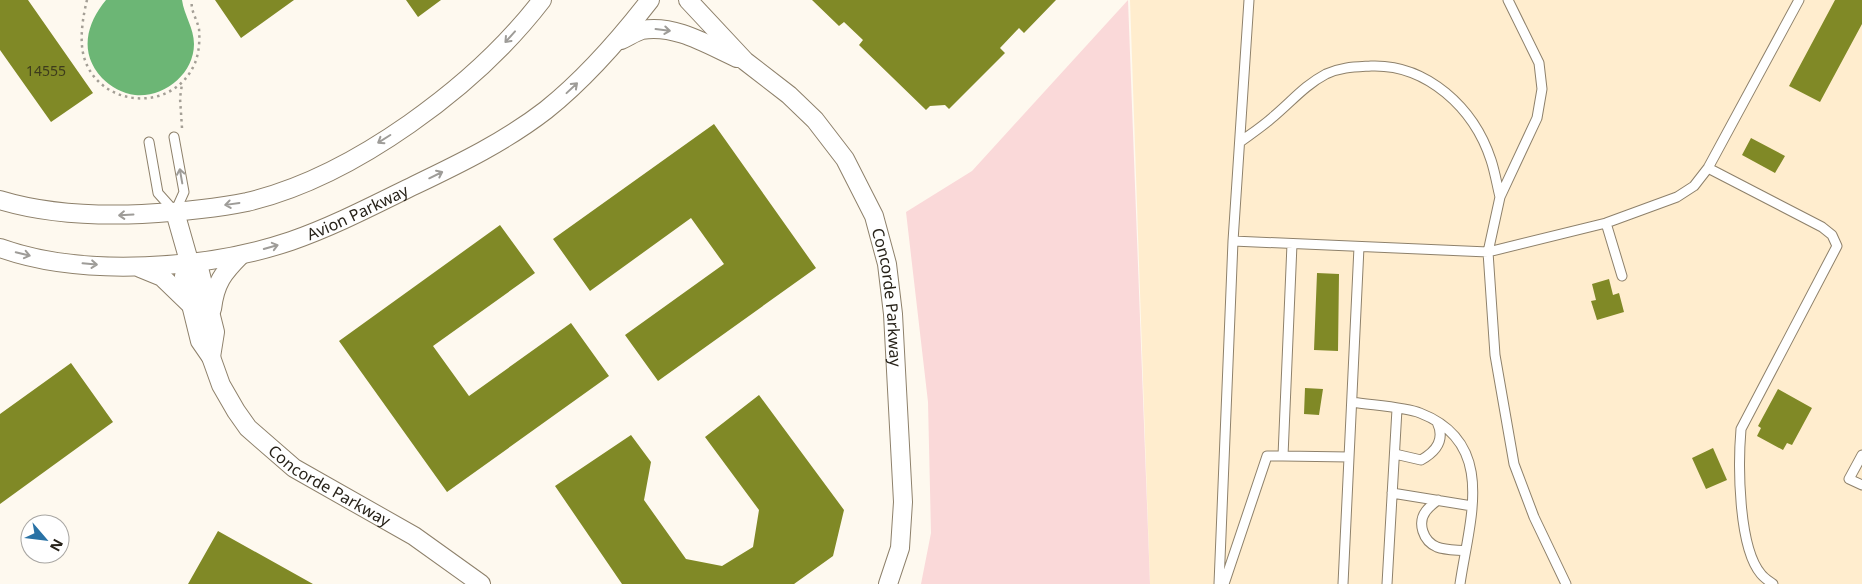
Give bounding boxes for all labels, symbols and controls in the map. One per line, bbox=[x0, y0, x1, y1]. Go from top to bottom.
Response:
one-way arrow bbox=[655, 25, 671, 35]
one-way arrow bbox=[504, 31, 516, 44]
house number: 14555 bbox=[26, 61, 66, 80]
one-way arrow bbox=[565, 82, 578, 93]
one-way arrow bbox=[378, 134, 392, 144]
one-way arrow bbox=[176, 168, 186, 184]
one-way arrow bbox=[428, 170, 443, 180]
street label: Avion Parkway bbox=[303, 179, 413, 245]
one-way arrow bbox=[225, 199, 241, 209]
one-way arrow bbox=[118, 210, 134, 219]
street label: Concorde Parkway bbox=[867, 225, 907, 368]
one-way arrow bbox=[262, 241, 278, 251]
one-way arrow bbox=[14, 250, 30, 259]
one-way arrow bbox=[82, 259, 98, 269]
street label: Concorde Parkway bbox=[264, 440, 395, 532]
north arrow bbox=[20, 514, 70, 564]
text: N bbox=[46, 536, 68, 555]

